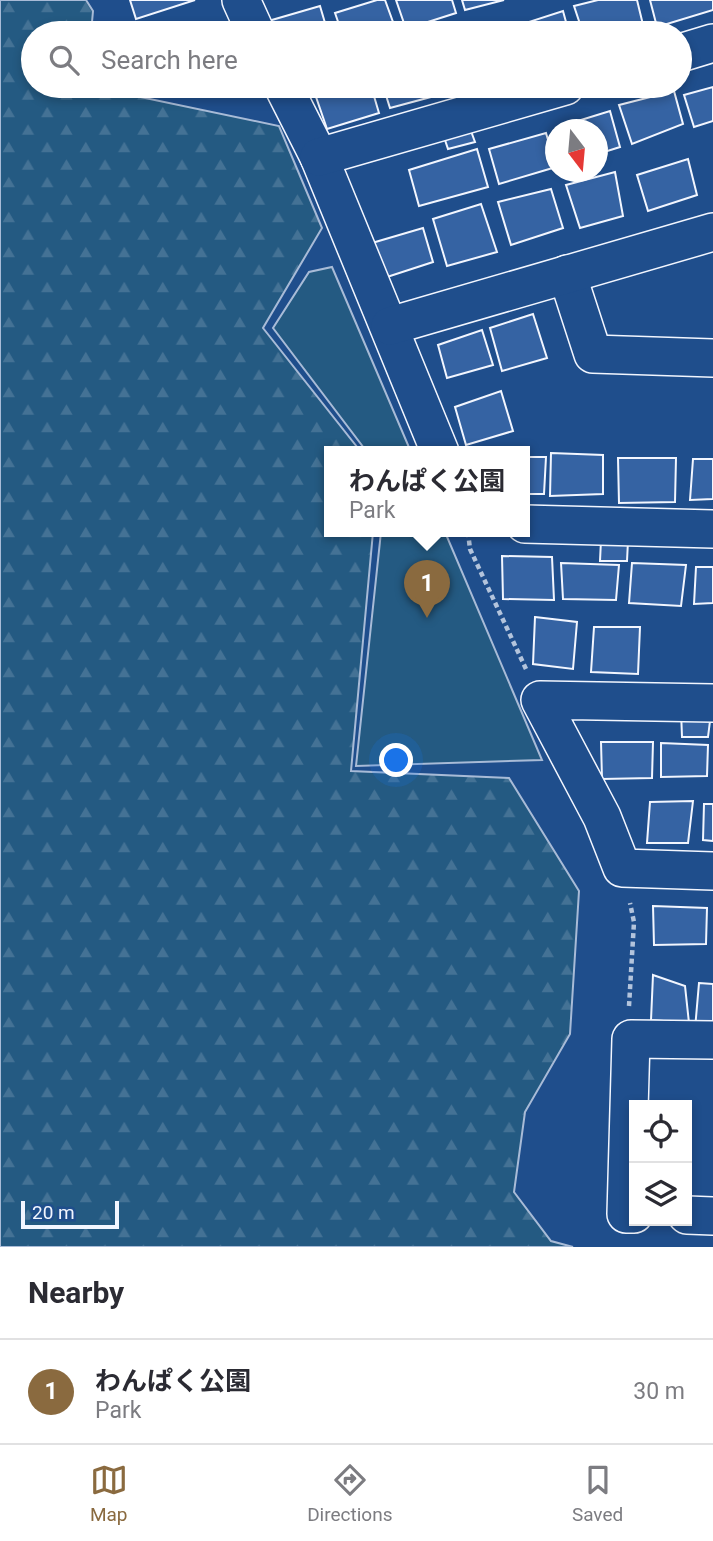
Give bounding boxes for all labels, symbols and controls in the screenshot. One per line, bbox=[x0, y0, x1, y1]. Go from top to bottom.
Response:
search box bbox=[21, 21, 692, 98]
icon: search bbox=[45, 41, 83, 79]
text: Search here bbox=[101, 45, 238, 75]
north arrow bbox=[545, 119, 608, 182]
popup bbox=[324, 446, 530, 537]
text: わんぱく公園 bbox=[349, 466, 505, 496]
text: Park bbox=[349, 497, 395, 524]
pin: 1 bbox=[404, 560, 450, 618]
your location bbox=[379, 743, 413, 777]
map controls bbox=[629, 1100, 692, 1226]
button: locate bbox=[629, 1100, 692, 1163]
button: layers bbox=[629, 1163, 692, 1226]
scale bar bbox=[21, 1198, 119, 1230]
text: 20 m bbox=[32, 1201, 75, 1224]
text: Nearby bbox=[28, 1275, 124, 1310]
text: わんぱく公園 bbox=[95, 1366, 251, 1396]
text: 1 bbox=[44, 1378, 58, 1405]
text: 30 m bbox=[633, 1378, 685, 1405]
text: Park bbox=[95, 1397, 141, 1424]
tab: Map bbox=[90, 1461, 128, 1526]
tab: Directions bbox=[307, 1461, 392, 1526]
tab: Saved bbox=[572, 1461, 623, 1526]

